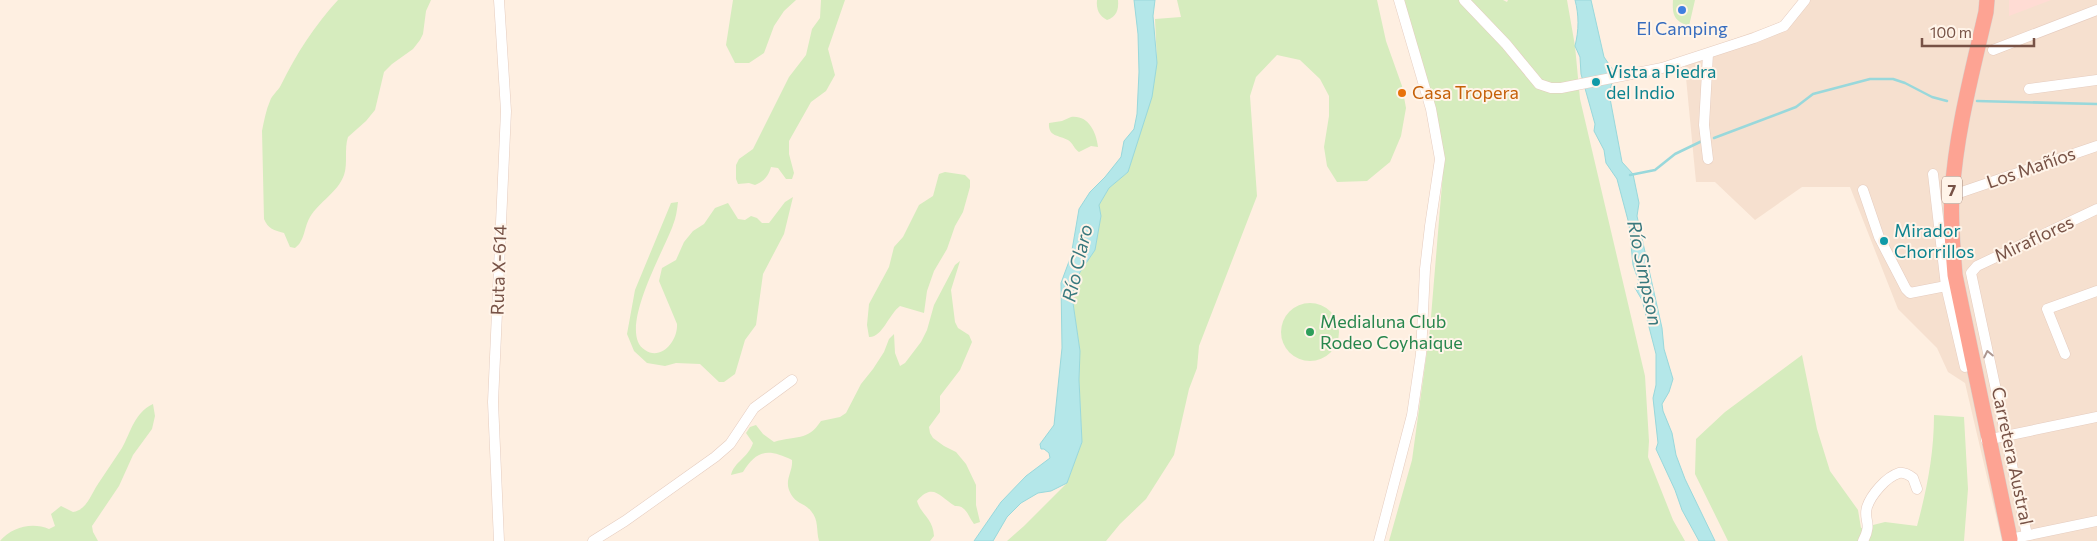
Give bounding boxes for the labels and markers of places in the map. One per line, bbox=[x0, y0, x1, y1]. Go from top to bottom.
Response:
marker: El Camping bbox=[1676, 4, 1688, 16]
place label: El Camping bbox=[1636, 17, 1728, 39]
place label: Vista a Piedra del Indio bbox=[1606, 60, 1716, 103]
marker: Vista a Piedra del Indio bbox=[1590, 76, 1602, 88]
place label: Casa Tropera bbox=[1412, 81, 1519, 103]
marker: Casa Tropera bbox=[1396, 87, 1408, 99]
place label: Mirador Chorrillos bbox=[1894, 219, 1974, 262]
marker: Mirador Chorrillos bbox=[1878, 235, 1890, 247]
place label: Medialuna Club Rodeo Coyhaique bbox=[1320, 310, 1463, 353]
marker: Medialuna Club Rodeo Coyhaique bbox=[1304, 326, 1316, 338]

